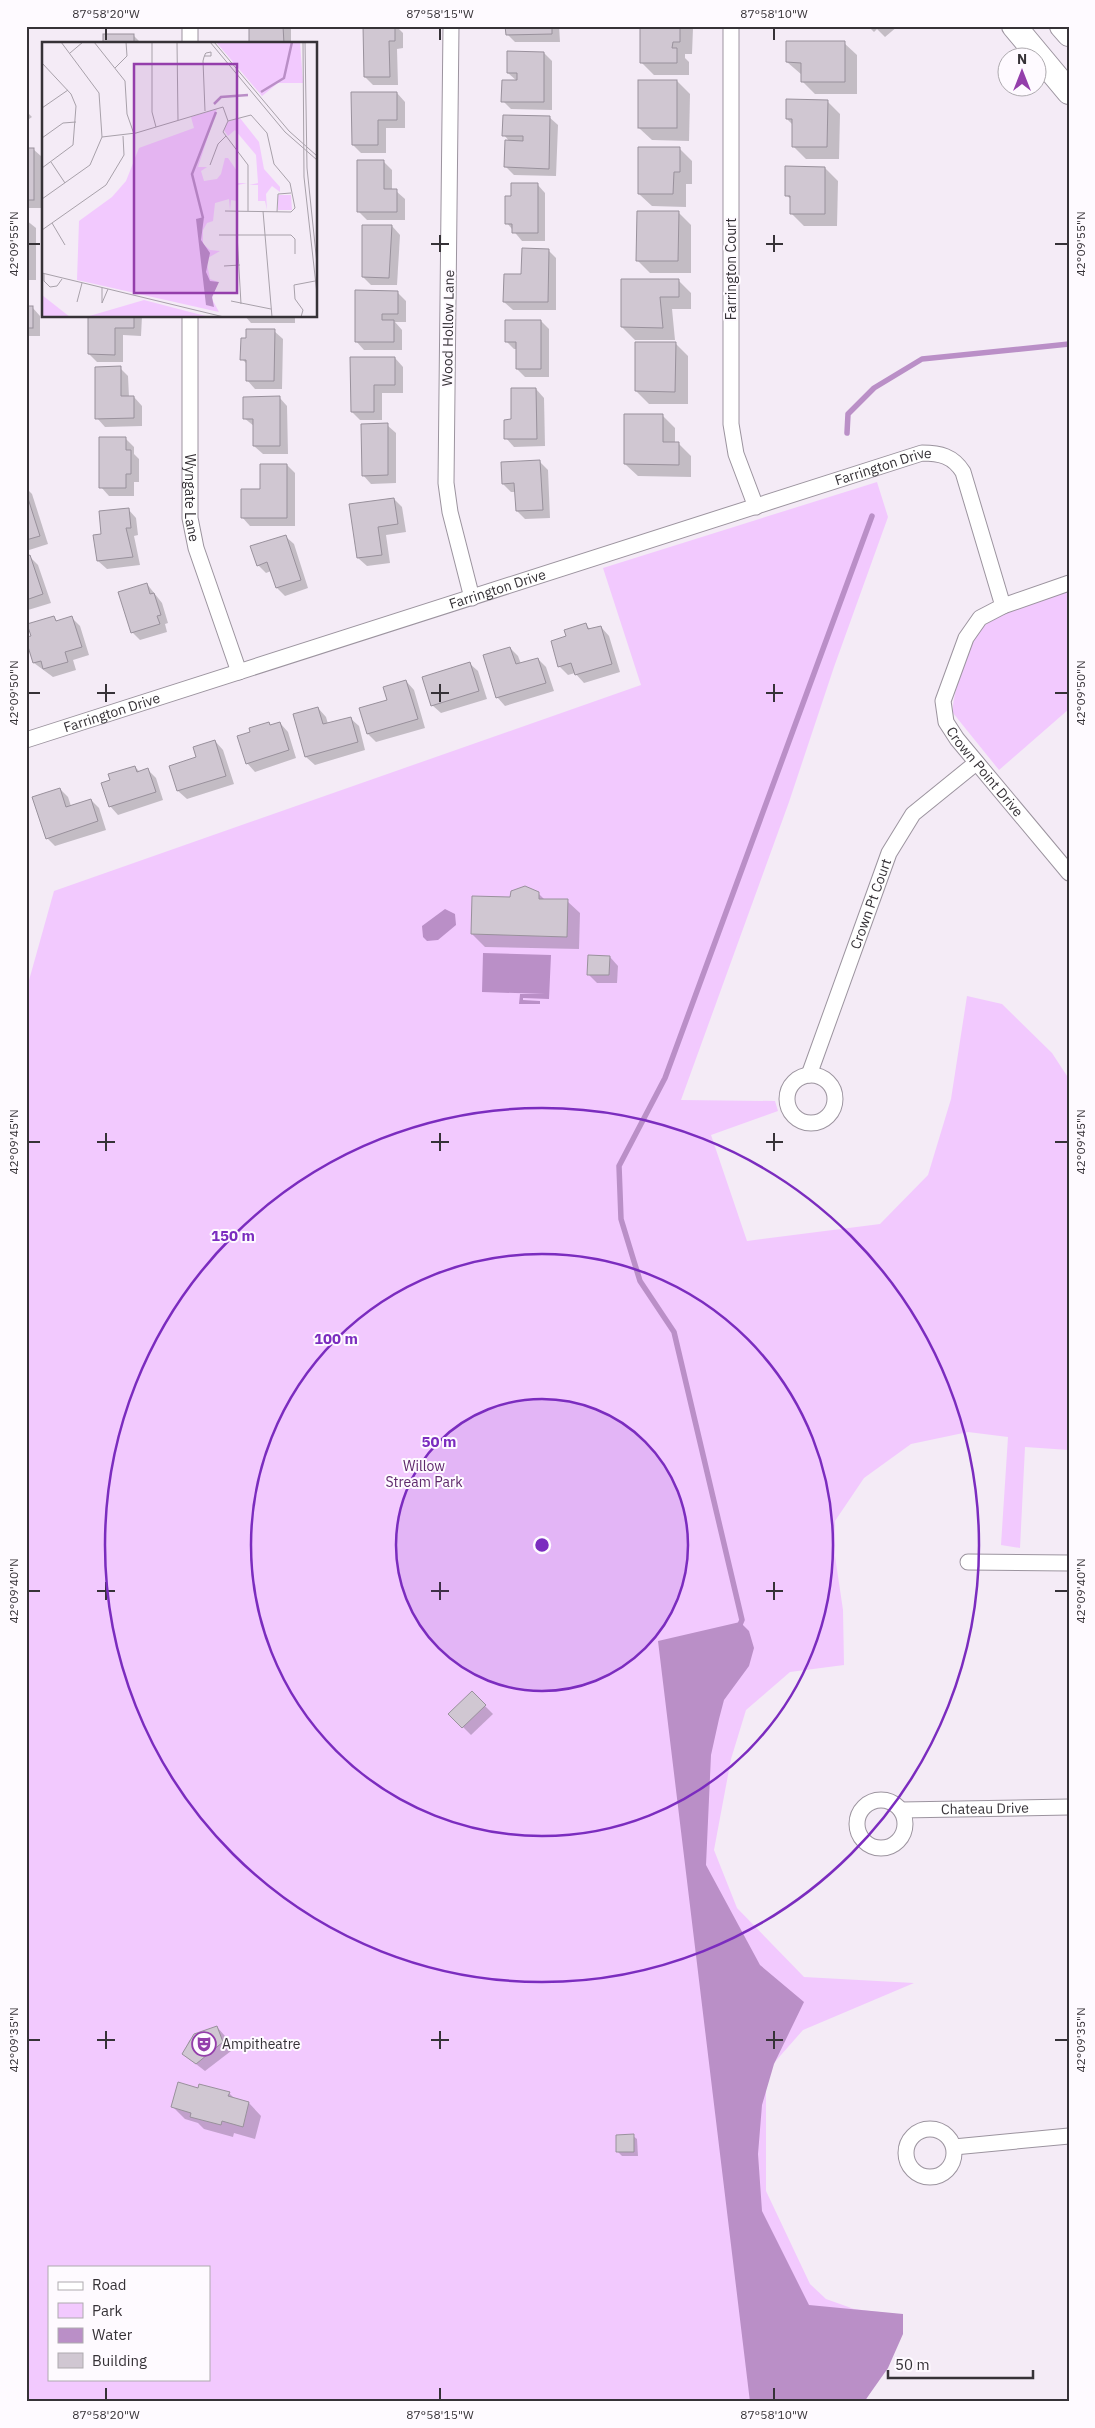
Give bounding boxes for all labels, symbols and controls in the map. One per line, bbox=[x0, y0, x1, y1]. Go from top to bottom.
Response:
text: 87°58'20"W bbox=[72, 6, 140, 21]
text: 87°58'15"W bbox=[406, 6, 474, 21]
text: 87°58'10"W bbox=[740, 6, 808, 21]
inset map bbox=[42, 42, 318, 318]
north arrow bbox=[998, 48, 1048, 98]
text: N bbox=[1017, 50, 1027, 68]
text: 42°09'55"N bbox=[6, 211, 21, 277]
text: 42°09'55"N bbox=[1073, 211, 1088, 277]
street label: Farrington Court bbox=[722, 218, 740, 320]
street label: Wood Hollow Lane bbox=[438, 269, 458, 386]
street label: Farrington Drive bbox=[833, 444, 932, 489]
street label: Wyngate Lane bbox=[181, 454, 204, 544]
street label: Farrington Drive bbox=[447, 565, 548, 613]
text: 42°09'50"N bbox=[6, 660, 21, 726]
text: 42°09'50"N bbox=[1073, 660, 1088, 726]
street label: Farrington Drive bbox=[61, 689, 163, 736]
street label: Crown Point Drive bbox=[942, 723, 1027, 821]
street label: Crown Pt Court bbox=[846, 856, 895, 951]
text: 42°09'45"N bbox=[6, 1109, 21, 1175]
text: 42°09'45"N bbox=[1073, 1109, 1088, 1175]
text: 150 m bbox=[211, 1226, 255, 1245]
text: 100 m bbox=[314, 1329, 358, 1348]
text: 50 m bbox=[422, 1432, 456, 1451]
park label: Willow Stream Park bbox=[385, 1457, 463, 1491]
centre of rings bbox=[533, 1536, 551, 1554]
text: 42°09'40"N bbox=[6, 1558, 21, 1624]
text: 42°09'40"N bbox=[1073, 1558, 1088, 1624]
street label: Chateau Drive bbox=[941, 1799, 1029, 1818]
text: 42°09'35"N bbox=[6, 2007, 21, 2073]
text: 42°09'35"N bbox=[1073, 2007, 1088, 2073]
theatre icon: Ampitheatre bbox=[191, 2031, 217, 2057]
place label: Ampitheatre bbox=[222, 2035, 301, 2053]
legend bbox=[48, 2266, 210, 2380]
text: Road bbox=[92, 2275, 127, 2294]
text: Park bbox=[92, 2301, 122, 2320]
text: Water bbox=[92, 2325, 133, 2344]
scale bar bbox=[888, 2348, 1032, 2380]
text: Building bbox=[92, 2351, 147, 2370]
text: 50 m bbox=[895, 2355, 930, 2374]
text: 87°58'20"W bbox=[72, 2407, 140, 2422]
text: 87°58'15"W bbox=[406, 2407, 474, 2422]
text: 87°58'10"W bbox=[740, 2407, 808, 2422]

